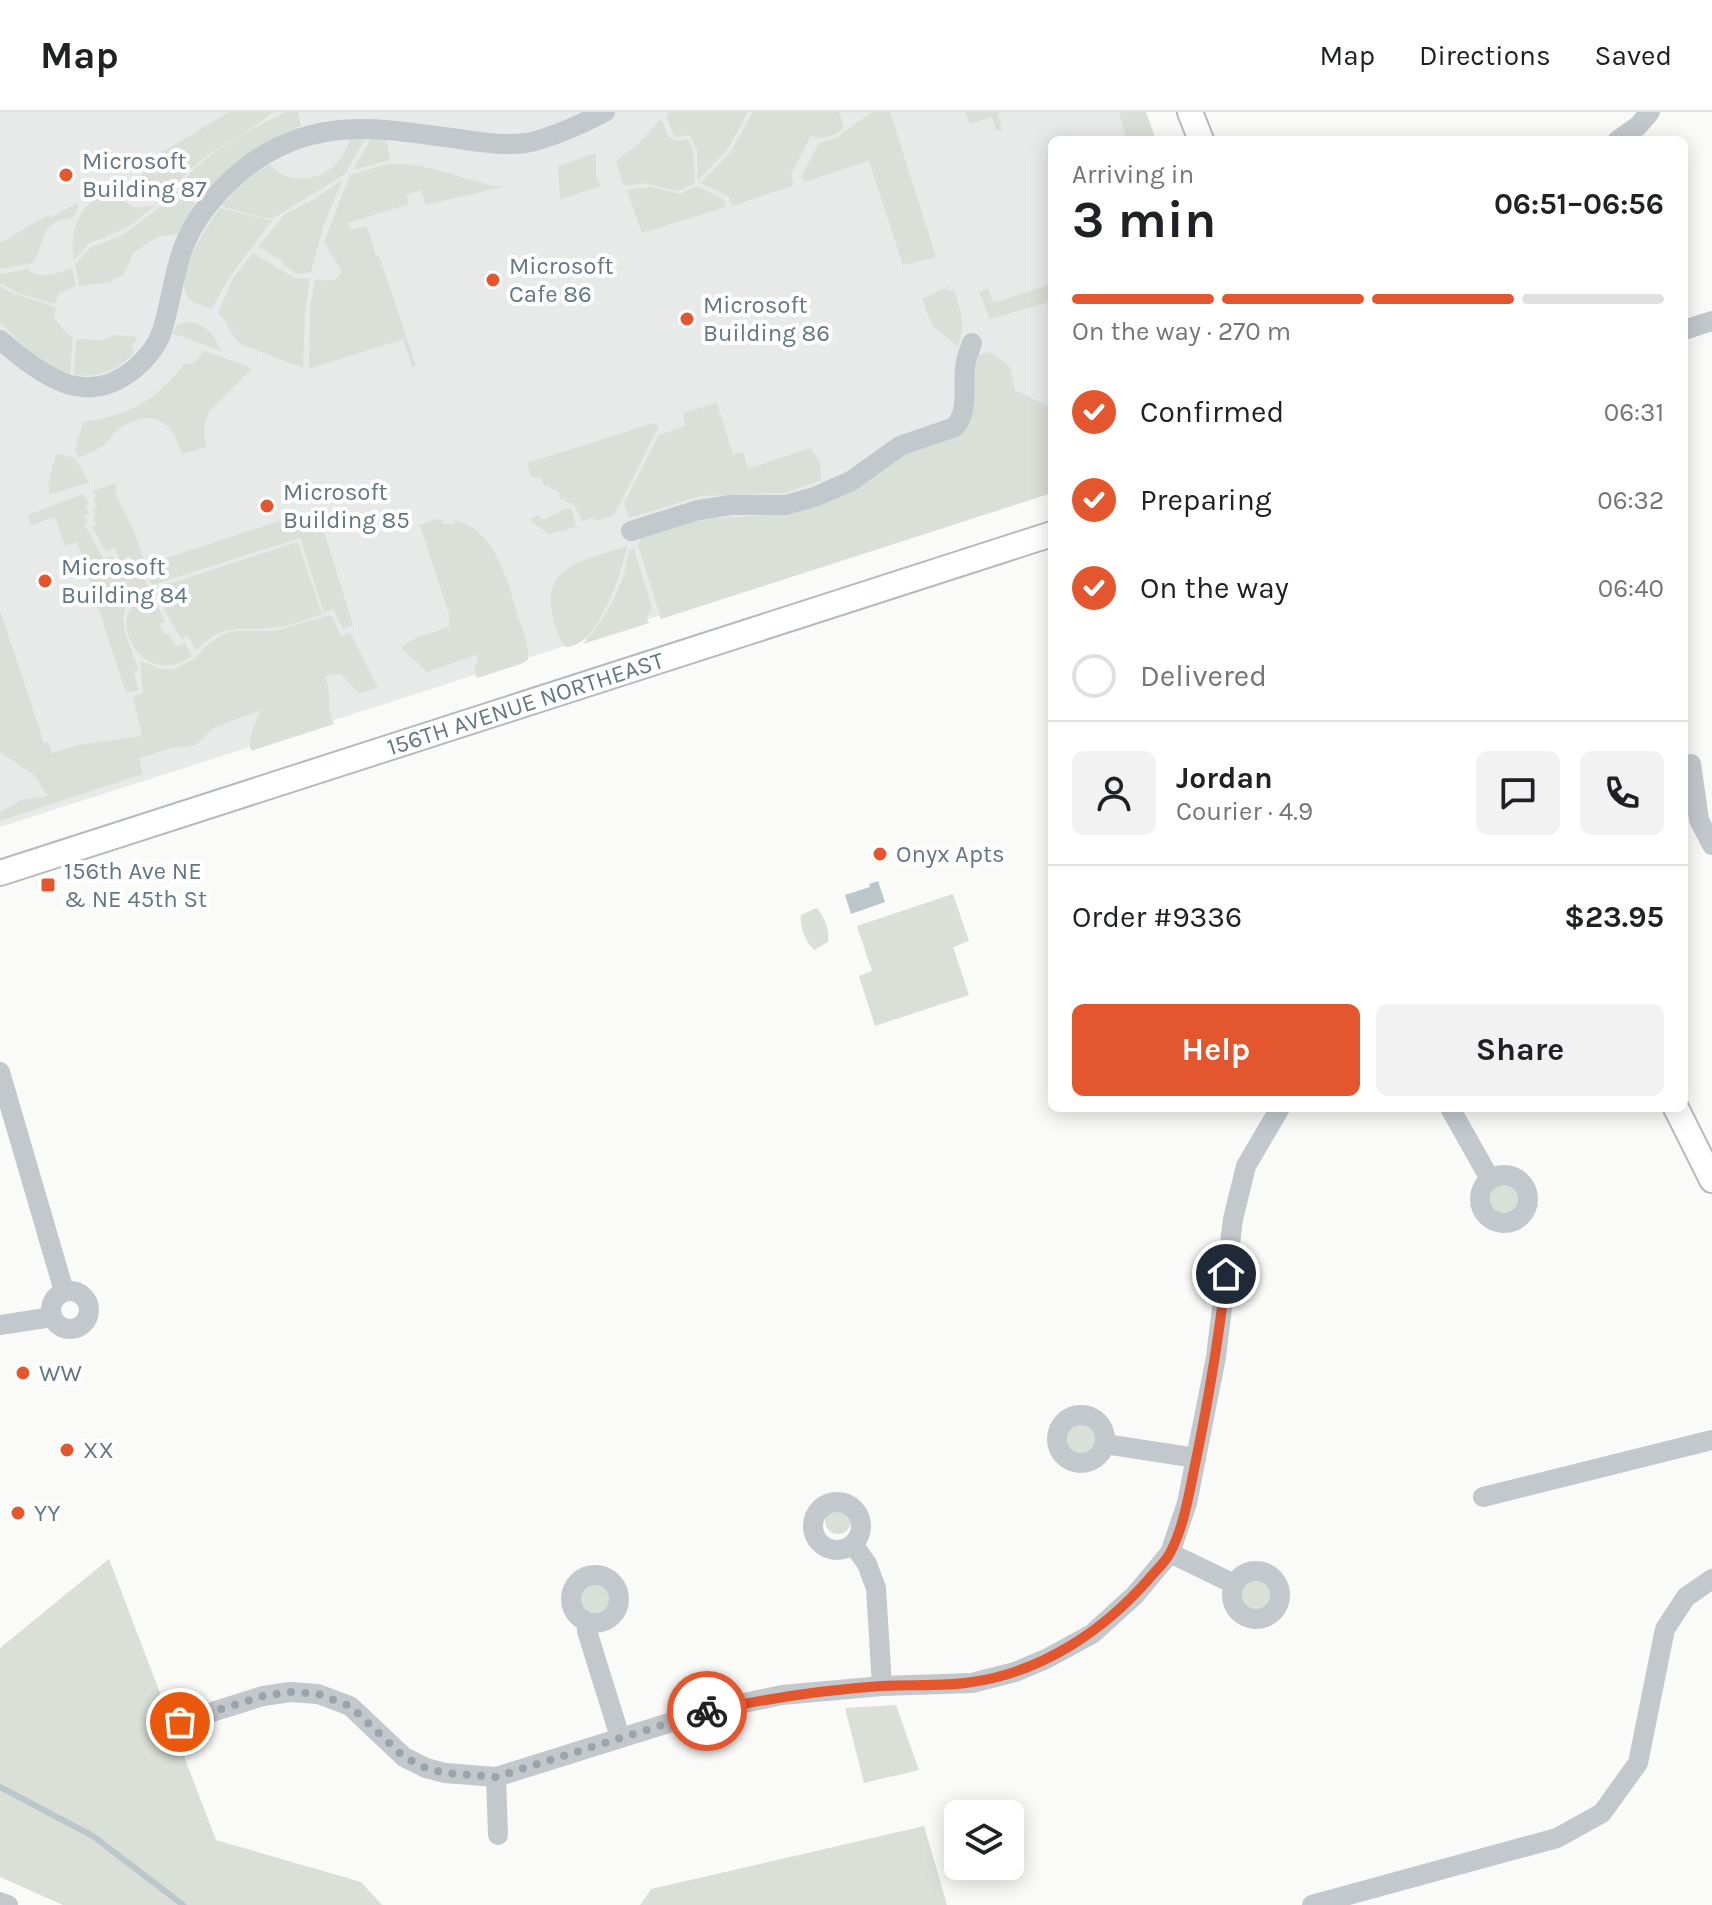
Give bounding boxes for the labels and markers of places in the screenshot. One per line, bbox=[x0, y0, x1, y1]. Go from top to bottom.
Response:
place label: Microsoft Building 87 bbox=[82, 147, 206, 203]
marker: Microsoft Building 87 bbox=[57, 166, 75, 184]
place label: Microsoft Cafe 86 bbox=[509, 252, 614, 308]
marker: Microsoft Cafe 86 bbox=[484, 271, 502, 289]
place label: Microsoft Building 86 bbox=[703, 291, 830, 347]
marker: Microsoft Building 86 bbox=[678, 310, 696, 328]
place label: Microsoft Building 85 bbox=[283, 478, 410, 534]
marker: Microsoft Building 85 bbox=[258, 497, 276, 515]
place label: Microsoft Building 84 bbox=[61, 553, 188, 609]
marker: Microsoft Building 84 bbox=[36, 572, 54, 590]
place label: Onyx Apts bbox=[896, 840, 1005, 868]
marker: Onyx Apts bbox=[871, 845, 889, 863]
place label: 156th Ave NE & NE 45th St bbox=[64, 857, 207, 913]
marker: 156th Ave NE & NE 45th St bbox=[39, 876, 57, 894]
pin bbox=[1192, 1240, 1260, 1308]
place label: WW bbox=[39, 1359, 82, 1387]
marker: WW bbox=[14, 1364, 32, 1382]
place label: XX bbox=[83, 1436, 114, 1464]
marker: XX bbox=[58, 1441, 76, 1459]
place label: YY bbox=[34, 1499, 60, 1527]
marker: YY bbox=[9, 1504, 27, 1522]
pin bbox=[146, 1688, 214, 1756]

